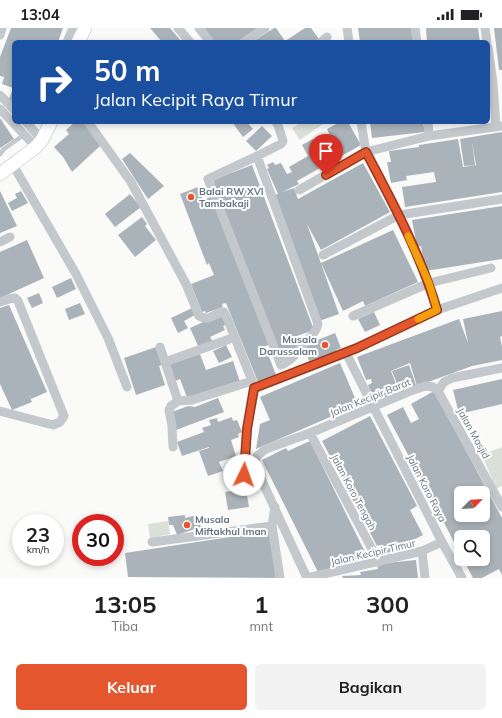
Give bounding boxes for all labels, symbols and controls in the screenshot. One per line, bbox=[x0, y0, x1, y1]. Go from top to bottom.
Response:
text: 13:04 bbox=[20, 5, 60, 24]
text: 50 m bbox=[94, 53, 160, 88]
icon: right bbox=[28, 56, 80, 108]
text: Jalan Kecipit Raya Timur bbox=[94, 88, 297, 111]
pin bbox=[309, 134, 343, 175]
icon: arrive bbox=[315, 140, 337, 162]
place label: Balai RW XVI Tambakaji bbox=[199, 185, 264, 210]
marker: Balai RW XVI Tambakaji bbox=[186, 192, 196, 202]
place label: Musala Darussalam bbox=[259, 333, 317, 358]
marker: Musala Darussalam bbox=[320, 340, 330, 350]
street label: Jalan Kecipir Barat bbox=[328, 375, 413, 420]
street label: Jalan Masjid bbox=[454, 405, 493, 461]
street label: Jalan Koro Tengah bbox=[328, 452, 379, 533]
street label: Jalan Koro Raya bbox=[404, 452, 449, 524]
position arrow bbox=[223, 454, 265, 496]
north arrow bbox=[454, 486, 490, 522]
map controls bbox=[454, 486, 490, 566]
place label: Musala Miftakhul Iman bbox=[195, 513, 267, 538]
speed limit sign: 30 bbox=[72, 514, 124, 566]
marker: Musala Miftakhul Iman bbox=[182, 520, 192, 530]
text: 23 bbox=[26, 522, 50, 547]
button: search bbox=[454, 530, 490, 566]
street label: Jalan Kecipir Timur bbox=[330, 536, 417, 569]
text: km/h bbox=[27, 543, 49, 556]
text: 13:05 bbox=[93, 589, 156, 619]
text: 1 bbox=[254, 589, 268, 619]
text: 300 bbox=[366, 589, 409, 619]
text: Tiba bbox=[111, 618, 138, 634]
text: mnt bbox=[249, 618, 273, 634]
text: m bbox=[382, 618, 393, 634]
button: Keluar bbox=[16, 664, 247, 710]
button: Bagikan bbox=[255, 664, 486, 710]

